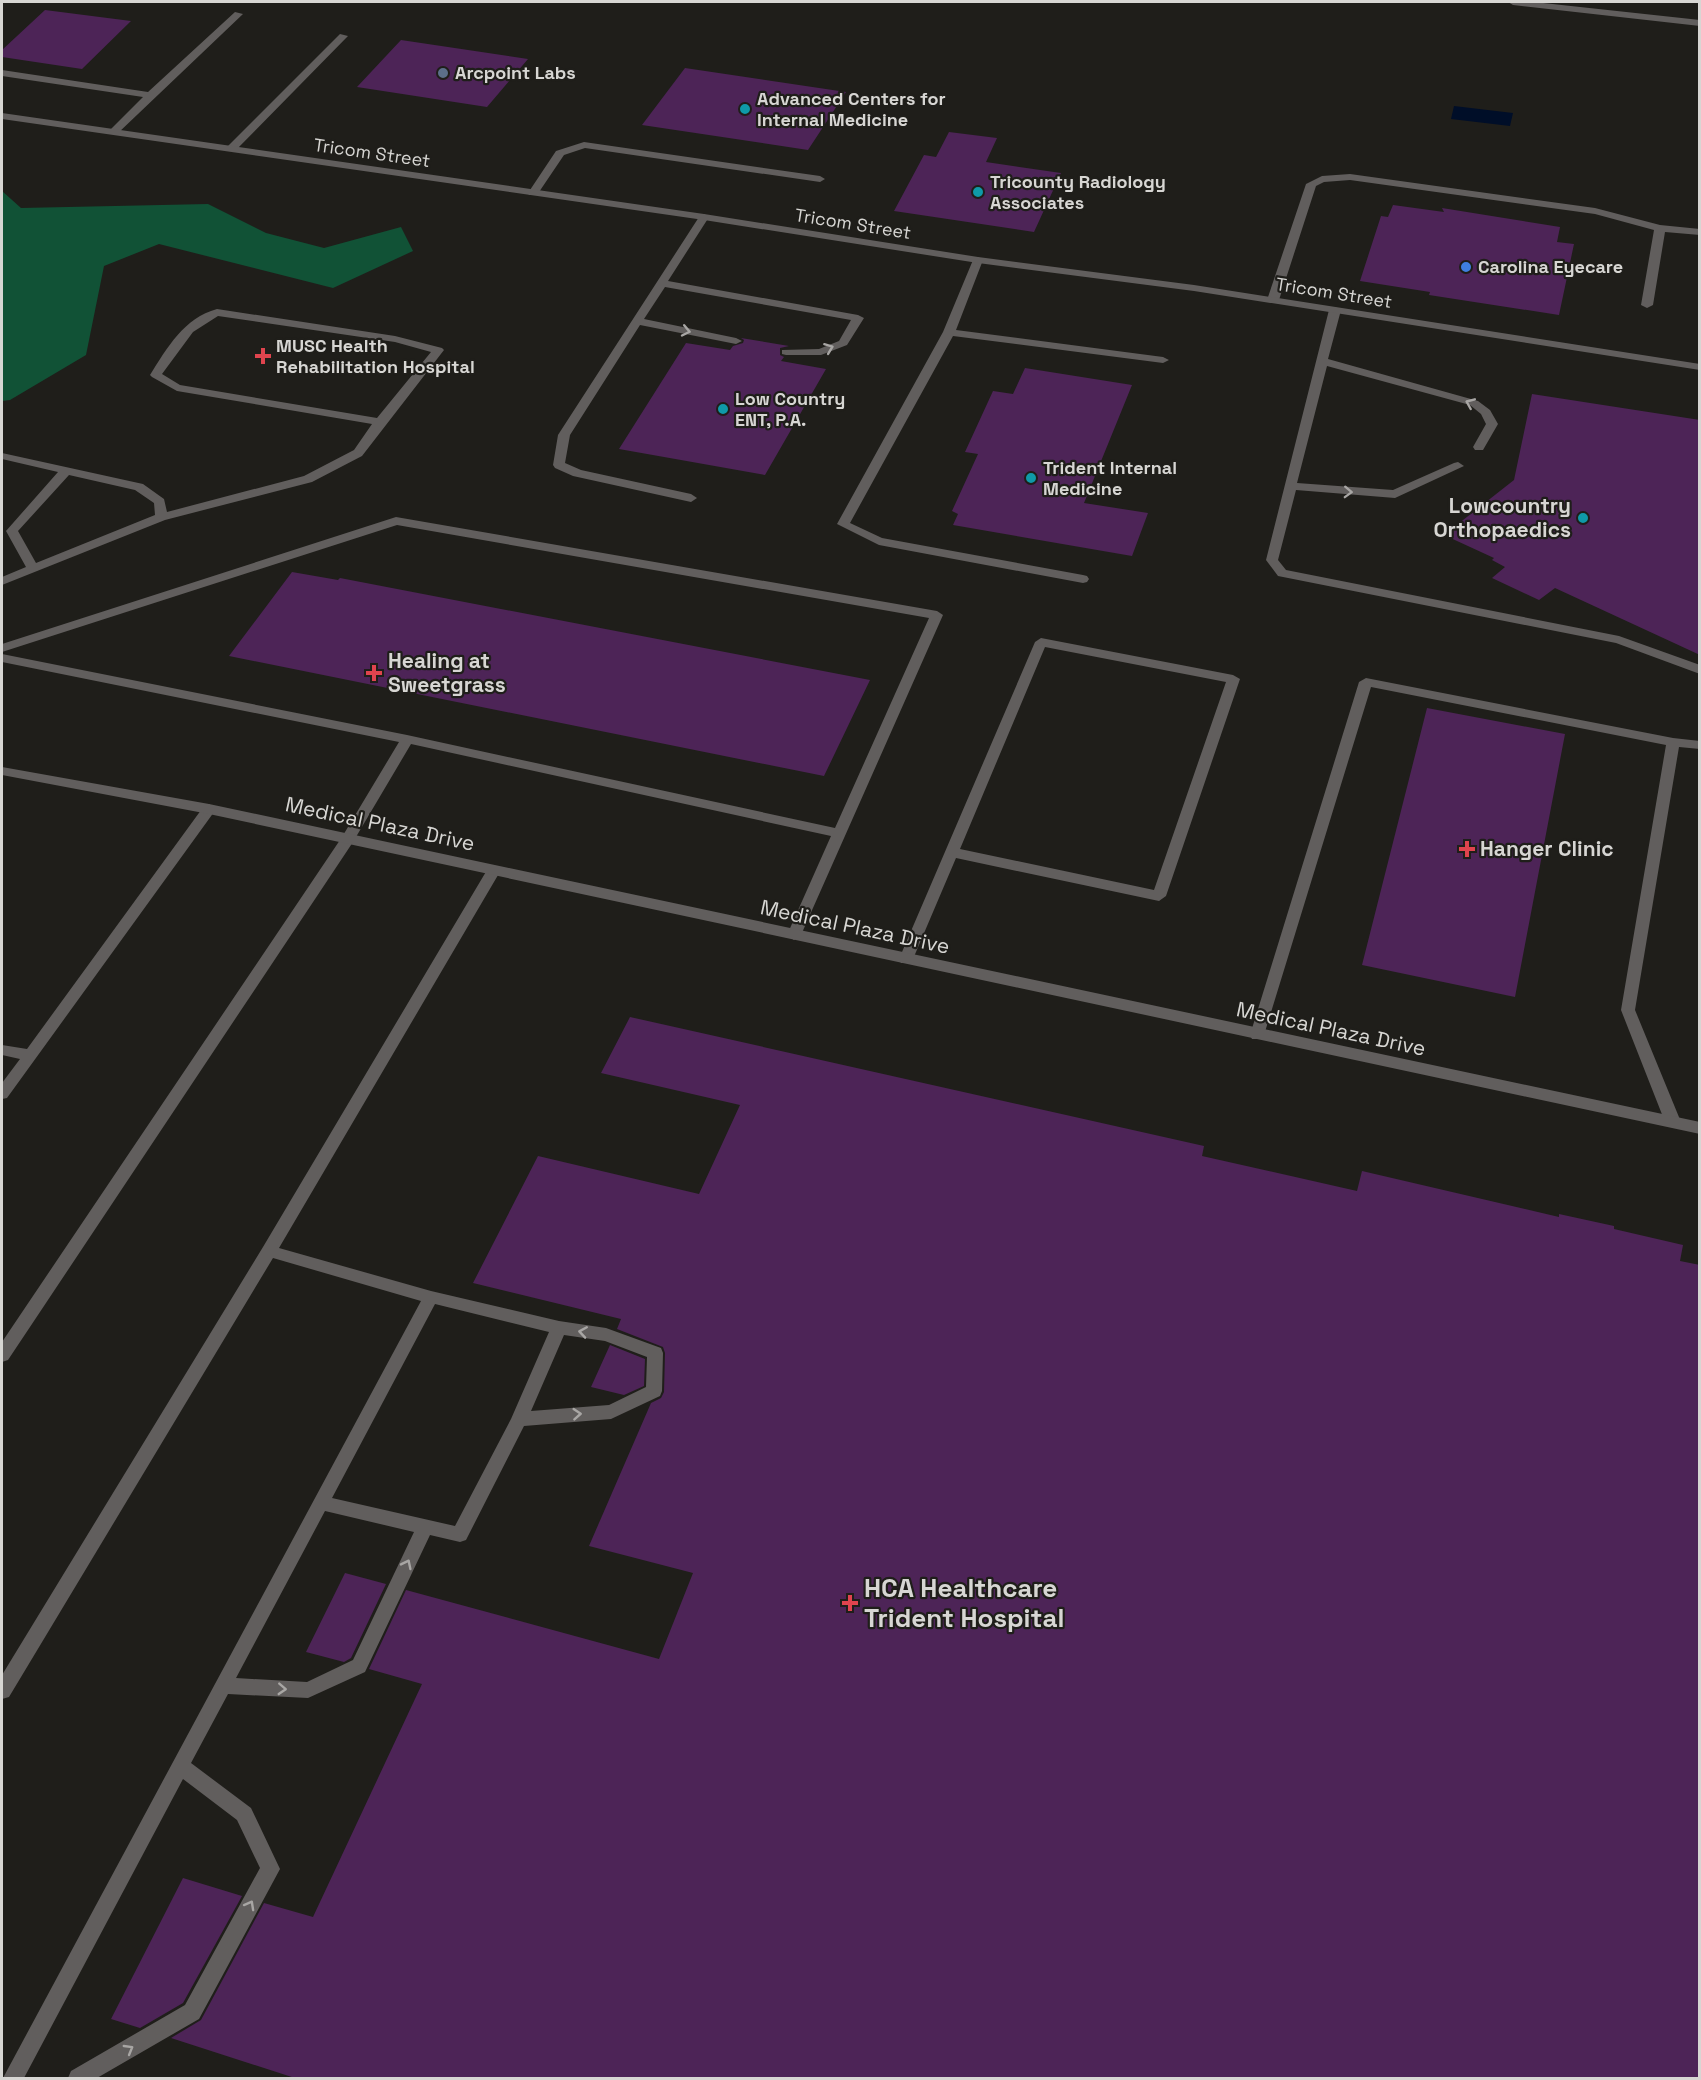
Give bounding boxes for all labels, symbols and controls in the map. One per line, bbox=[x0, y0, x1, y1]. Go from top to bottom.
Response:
place label: Arcpoint Labs bbox=[455, 61, 576, 84]
marker: Arcpoint Labs bbox=[436, 66, 450, 80]
place label: Advanced Centers for Internal Medicine bbox=[757, 87, 946, 131]
marker: Advanced Centers for Internal Medicine bbox=[738, 102, 752, 116]
street label: Tricom Street bbox=[312, 133, 432, 172]
place label: Tricounty Radiology Associates bbox=[990, 170, 1166, 214]
marker: Tricounty Radiology Associates bbox=[971, 185, 985, 199]
street label: Tricom Street bbox=[793, 203, 913, 244]
place label: Carolina Eyecare bbox=[1478, 255, 1623, 278]
marker: Carolina Eyecare bbox=[1459, 260, 1473, 274]
street label: Tricom Street bbox=[1274, 272, 1394, 313]
one-way arrow bbox=[681, 324, 691, 337]
place label: MUSC Health Rehabilitation Hospital bbox=[276, 334, 475, 378]
one-way arrow bbox=[823, 343, 834, 355]
marker: MUSC Health Rehabilitation Hospital bbox=[254, 347, 272, 365]
place label: Low Country ENT, P.A. bbox=[735, 387, 845, 431]
one-way arrow bbox=[1466, 398, 1477, 410]
marker: Low Country ENT, P.A. bbox=[716, 402, 730, 416]
place label: Trident Internal Medicine bbox=[1043, 456, 1177, 500]
marker: Trident Internal Medicine bbox=[1024, 471, 1038, 485]
one-way arrow bbox=[1344, 486, 1353, 498]
place label: Lowcountry Orthopaedics bbox=[1433, 492, 1571, 543]
marker: Lowcountry Orthopaedics bbox=[1576, 511, 1590, 525]
place label: Healing at Sweetgrass bbox=[388, 647, 506, 698]
marker: Healing at Sweetgrass bbox=[365, 664, 383, 682]
street label: Medical Plaza Drive bbox=[283, 790, 477, 857]
place label: Hanger Clinic bbox=[1480, 835, 1614, 862]
marker: Hanger Clinic bbox=[1458, 840, 1476, 858]
street label: Medical Plaza Drive bbox=[758, 893, 952, 960]
street label: Medical Plaza Drive bbox=[1234, 995, 1428, 1062]
one-way arrow bbox=[578, 1326, 587, 1338]
one-way arrow bbox=[572, 1408, 582, 1421]
one-way arrow bbox=[400, 1559, 412, 1570]
place label: HCA Healthcare Trident Hospital bbox=[864, 1571, 1064, 1635]
marker: HCA Healthcare Trident Hospital bbox=[841, 1594, 859, 1612]
one-way arrow bbox=[277, 1682, 286, 1695]
one-way arrow bbox=[243, 1901, 254, 1911]
one-way arrow bbox=[123, 2045, 133, 2056]

